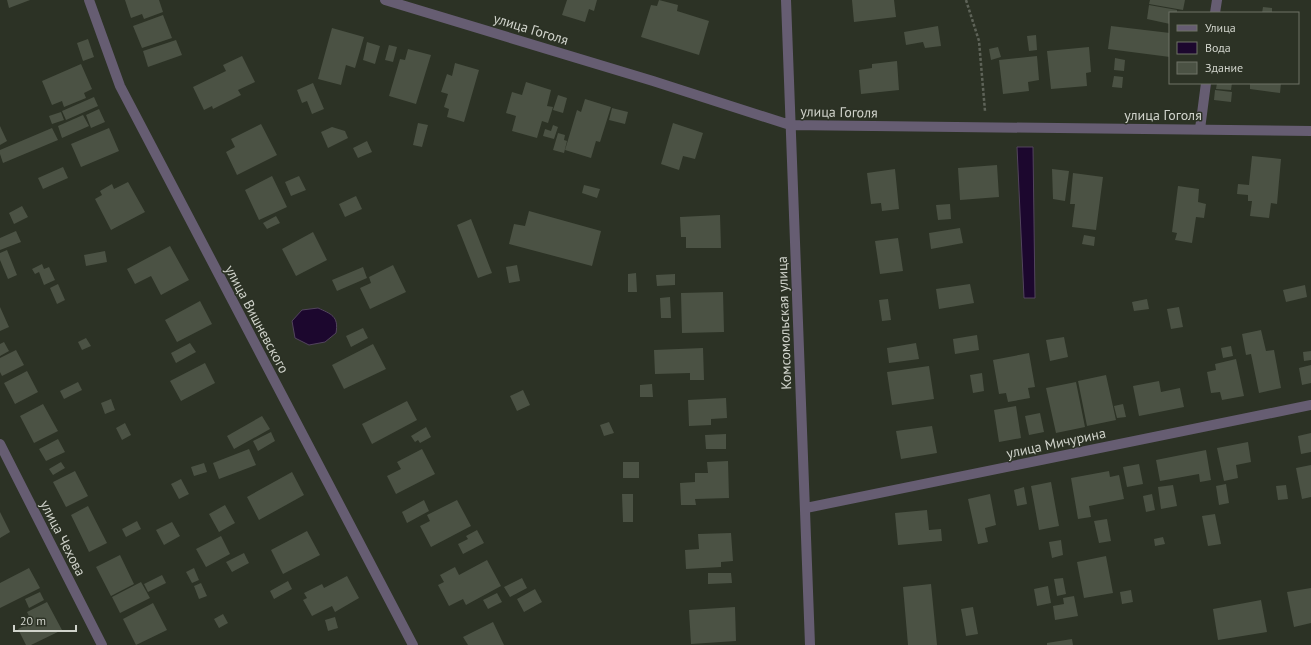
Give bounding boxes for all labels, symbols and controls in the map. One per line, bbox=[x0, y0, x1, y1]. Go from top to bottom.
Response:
street label: улица Гоголя bbox=[491, 9, 571, 49]
legend bbox=[1169, 12, 1299, 84]
text: Улица bbox=[1205, 20, 1236, 35]
text: Вода bbox=[1205, 40, 1231, 55]
text: Здание bbox=[1205, 60, 1243, 75]
street label: улица Гоголя bbox=[800, 102, 878, 122]
street label: улица Гоголя bbox=[1124, 106, 1202, 124]
street label: Комсомольская улица bbox=[773, 256, 795, 390]
street label: улица Вишневского bbox=[221, 262, 293, 376]
street label: улица Мичурина bbox=[1005, 424, 1107, 462]
street label: улица Чехова bbox=[36, 497, 90, 579]
scale bar bbox=[14, 607, 76, 633]
text: 20 m bbox=[20, 613, 46, 628]

